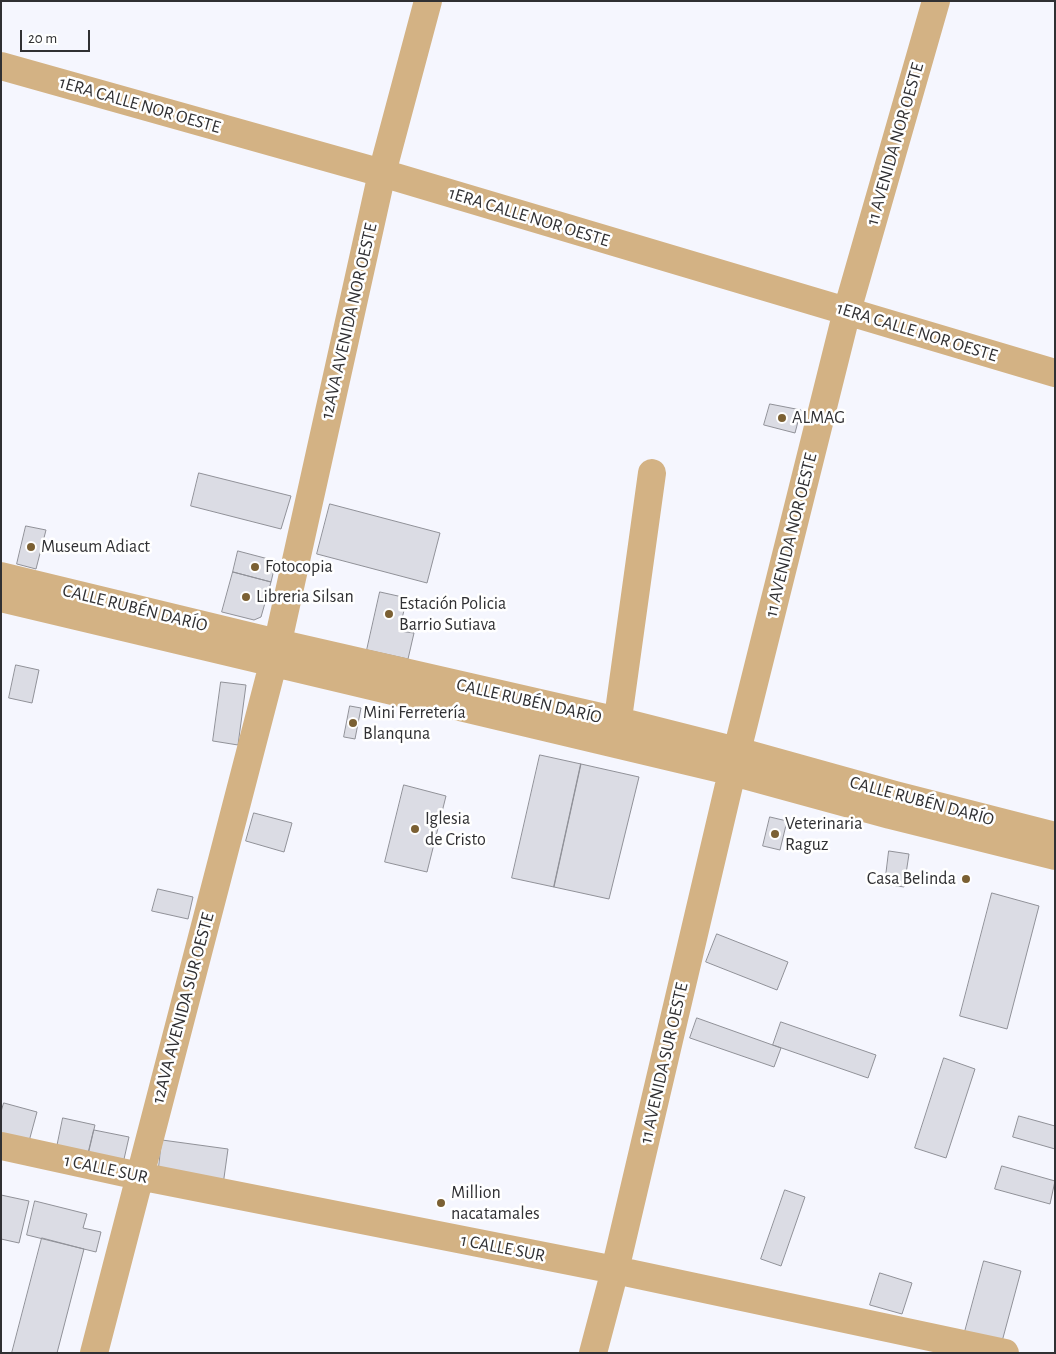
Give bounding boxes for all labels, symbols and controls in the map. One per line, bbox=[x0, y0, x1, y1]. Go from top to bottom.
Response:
scale bar bbox=[22, 20, 92, 52]
text: 20 m bbox=[28, 31, 57, 46]
street label: 11 AVENIDA NOR OESTE bbox=[861, 60, 929, 228]
street label: 1ERA CALLE NOR OESTE bbox=[57, 72, 223, 138]
street label: 1ERA CALLE NOR OESTE bbox=[446, 182, 612, 252]
street label: 12AVA AVENIDA NOR OESTE bbox=[316, 221, 382, 421]
street label: 1ERA CALLE NOR OESTE bbox=[834, 297, 1000, 367]
place label: ALMAG bbox=[792, 407, 845, 429]
marker: ALMAG bbox=[776, 412, 788, 424]
street label: 11 AVENIDA NOR OESTE bbox=[760, 451, 822, 619]
place label: Museum Adiact bbox=[41, 536, 150, 558]
marker: Museum Adiact bbox=[25, 541, 37, 553]
place label: Fotocopia bbox=[265, 556, 333, 578]
marker: Fotocopia bbox=[249, 561, 261, 573]
street label: CALLE RUBÉN DARÍO bbox=[60, 580, 210, 636]
place label: Libreria Silsan bbox=[256, 586, 354, 608]
marker: Libreria Silsan bbox=[240, 591, 252, 603]
place label: Estación Policia Barrio Sutiava bbox=[399, 593, 506, 636]
marker: Estación Policia Barrio Sutiava bbox=[383, 608, 395, 620]
street label: CALLE RUBÉN DARÍO bbox=[454, 674, 604, 728]
place label: Mini Ferretería Blanquna bbox=[363, 702, 466, 744]
marker: Mini Ferretería Blanquna bbox=[347, 717, 359, 729]
street label: CALLE RUBÉN DARÍO bbox=[847, 771, 997, 831]
place label: Iglesia de Cristo bbox=[425, 808, 486, 851]
place label: Veterinaria Raguz bbox=[785, 813, 863, 856]
marker: Iglesia de Cristo bbox=[409, 823, 421, 835]
marker: Veterinaria Raguz bbox=[769, 828, 781, 840]
place label: Casa Belinda bbox=[867, 868, 956, 890]
marker: Casa Belinda bbox=[960, 873, 972, 885]
street label: 12AVA AVENIDA SUR OESTE bbox=[147, 910, 219, 1106]
street label: 11 AVENIDA SUR OESTE bbox=[635, 980, 693, 1146]
street label: 1 CALLE SUR bbox=[62, 1150, 150, 1188]
place label: Million nacatamales bbox=[451, 1182, 540, 1224]
marker: Million nacatamales bbox=[435, 1197, 447, 1209]
street label: 1 CALLE SUR bbox=[459, 1229, 547, 1267]

